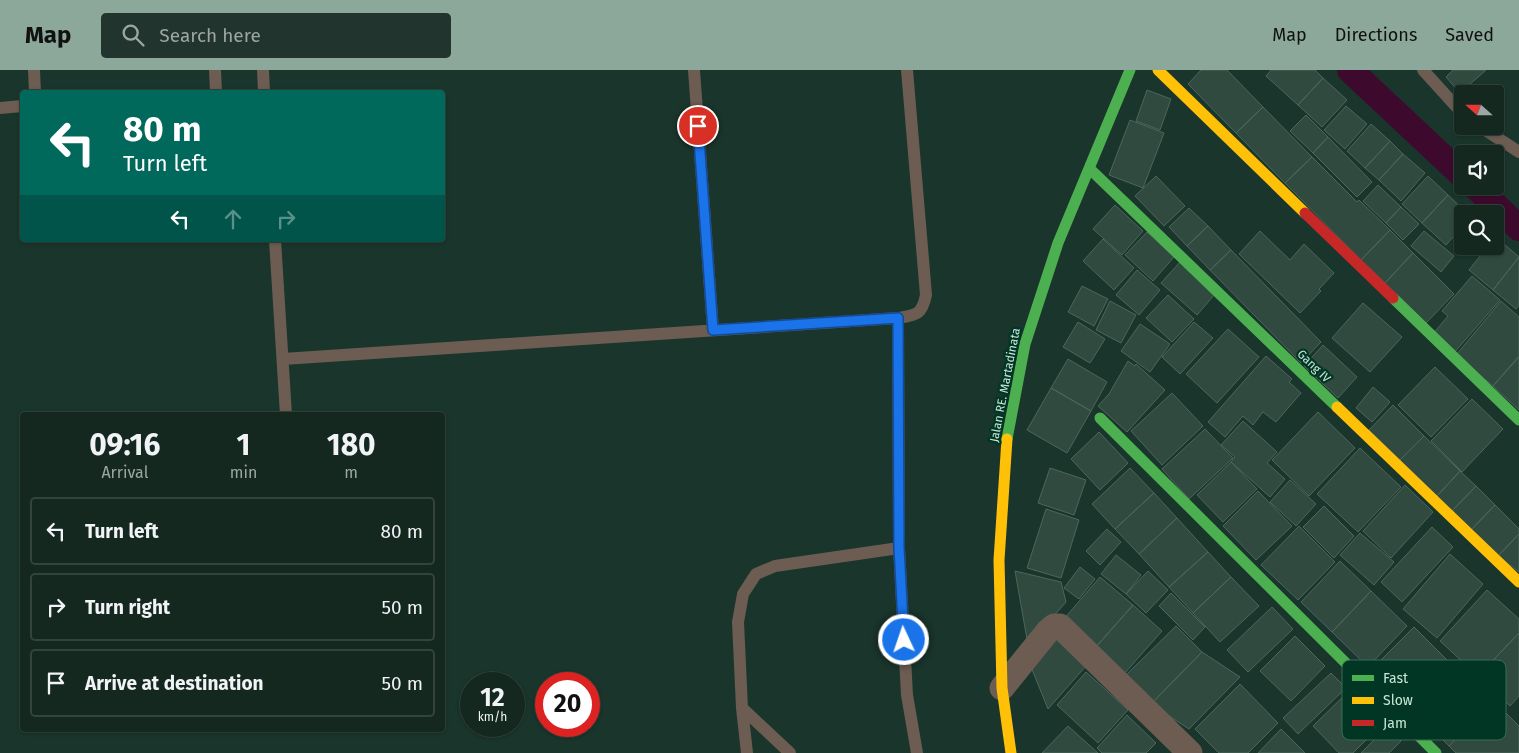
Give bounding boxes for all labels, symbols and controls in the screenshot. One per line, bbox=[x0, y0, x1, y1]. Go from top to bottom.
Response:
search box bbox=[101, 13, 451, 58]
text: Map bbox=[25, 21, 71, 49]
icon: search bbox=[119, 21, 147, 49]
text: Search here bbox=[159, 24, 261, 47]
text: Map bbox=[1272, 24, 1307, 46]
text: Directions bbox=[1335, 24, 1417, 46]
text: Saved bbox=[1445, 24, 1494, 46]
north arrow bbox=[1454, 85, 1504, 135]
map controls bbox=[1454, 85, 1504, 255]
pin bbox=[677, 105, 719, 147]
text: 80 m bbox=[123, 108, 202, 150]
icon: left bbox=[40, 110, 105, 175]
icon: arrive bbox=[684, 112, 712, 140]
button: sound bbox=[1454, 145, 1504, 195]
text: Turn left bbox=[123, 150, 207, 177]
icon: left bbox=[166, 205, 194, 233]
icon: ahead bbox=[219, 205, 247, 233]
icon: right bbox=[272, 205, 300, 233]
button: search bbox=[1454, 205, 1504, 255]
street label: Jalan RE. Martadinata bbox=[987, 327, 1023, 443]
street label: Gang IV bbox=[1294, 347, 1334, 385]
text: 09:16 bbox=[89, 427, 160, 463]
text: 1 bbox=[237, 427, 251, 463]
text: 180 bbox=[327, 427, 376, 463]
text: Arrival bbox=[101, 463, 148, 482]
text: min bbox=[230, 463, 257, 482]
text: m bbox=[344, 463, 358, 482]
icon: left bbox=[42, 517, 70, 545]
text: Turn left bbox=[85, 520, 159, 543]
text: 80 m bbox=[381, 520, 423, 543]
icon: right bbox=[42, 593, 70, 621]
text: Turn right bbox=[85, 596, 170, 619]
text: 50 m bbox=[382, 596, 423, 619]
position arrow bbox=[877, 613, 929, 665]
legend bbox=[1342, 660, 1506, 740]
icon: arrive bbox=[42, 669, 70, 697]
text: Fast bbox=[1383, 670, 1409, 687]
text: Arrive at destination bbox=[85, 672, 264, 695]
text: 50 m bbox=[382, 672, 423, 695]
speed limit sign: 20 bbox=[535, 672, 600, 737]
text: 12 bbox=[480, 683, 505, 713]
text: Slow bbox=[1383, 692, 1413, 709]
text: km/h bbox=[478, 710, 507, 724]
text: Jam bbox=[1383, 715, 1407, 732]

